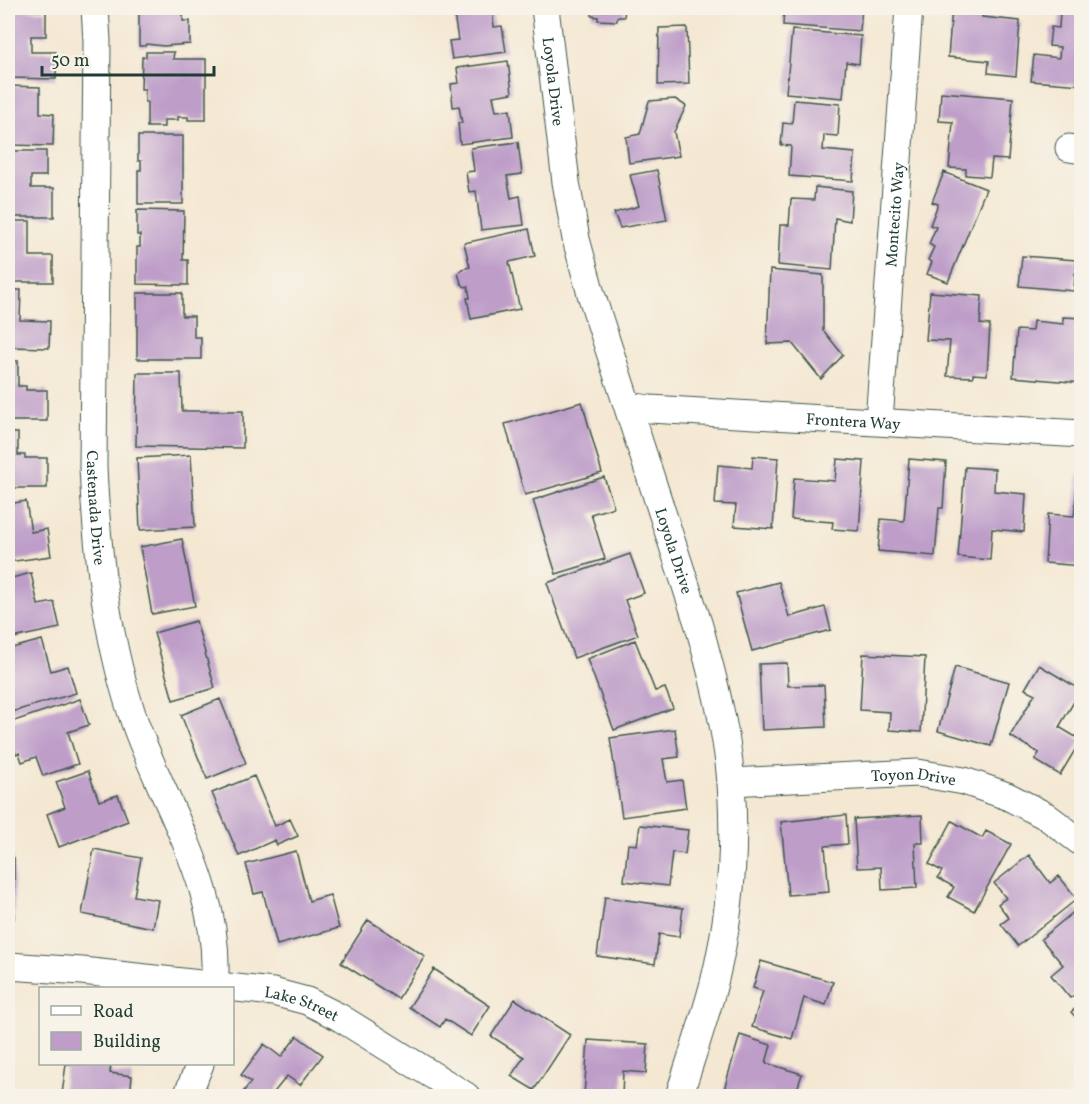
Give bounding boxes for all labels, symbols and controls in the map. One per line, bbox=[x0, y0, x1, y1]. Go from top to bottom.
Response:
street label: Loyola Drive bbox=[536, 36, 568, 127]
scale bar bbox=[42, 39, 214, 77]
text: 50 m bbox=[51, 49, 90, 74]
street label: Montecito Way bbox=[881, 161, 911, 268]
street label: Frontera Way bbox=[805, 409, 902, 437]
street label: Castenada Drive bbox=[80, 450, 110, 567]
street label: Loyola Drive bbox=[648, 505, 697, 597]
street label: Toyon Drive bbox=[871, 764, 958, 792]
street label: Lake Street bbox=[263, 982, 342, 1028]
legend bbox=[39, 987, 234, 1065]
text: Road bbox=[93, 1000, 134, 1025]
text: Building bbox=[93, 1030, 161, 1055]

